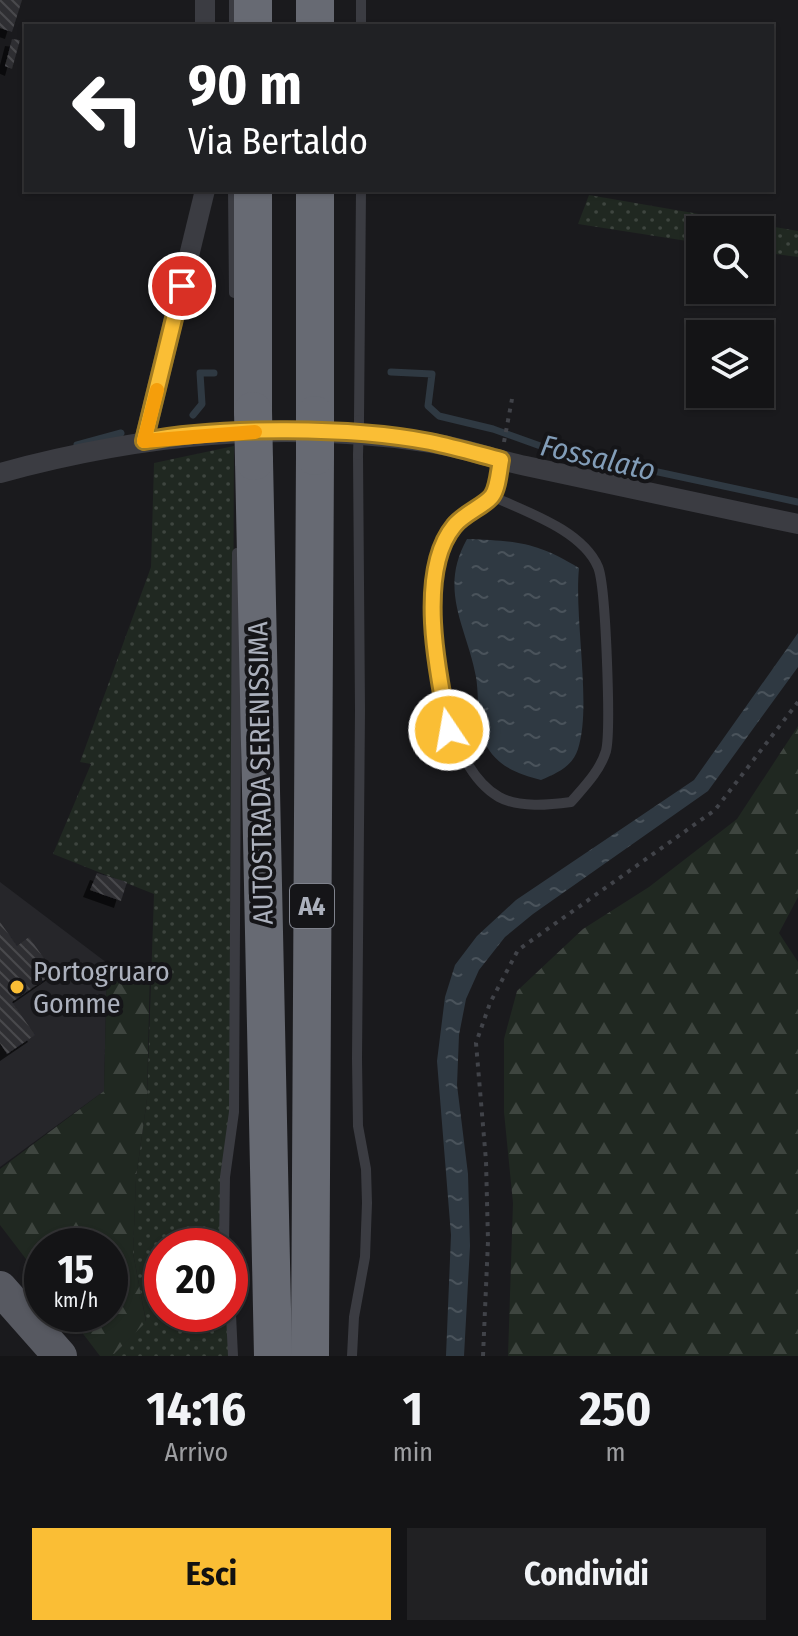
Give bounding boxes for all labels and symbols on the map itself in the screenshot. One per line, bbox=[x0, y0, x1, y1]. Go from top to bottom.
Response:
pin bbox=[148, 252, 216, 320]
water label: Fossalato bbox=[537, 427, 659, 489]
street label: AUTOSTRADA SERENISSIMA bbox=[241, 621, 280, 925]
position arrow bbox=[407, 688, 491, 772]
road number: A4 bbox=[290, 884, 334, 928]
place label: Portogruaro Gomme bbox=[33, 955, 170, 1020]
marker: Portogruaro Gomme bbox=[8, 978, 26, 996]
speed limit sign: 20 bbox=[144, 1228, 248, 1332]

